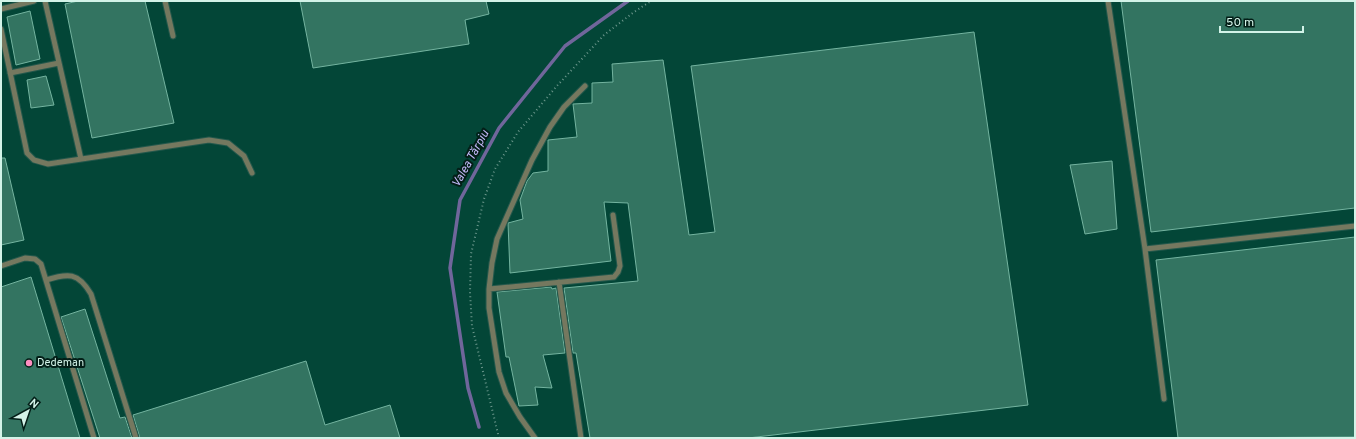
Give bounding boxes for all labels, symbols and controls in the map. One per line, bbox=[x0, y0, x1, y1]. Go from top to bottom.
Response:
scale bar bbox=[1220, 8, 1303, 34]
text: 50 m bbox=[1226, 15, 1254, 31]
water label: Valea Tărpiu bbox=[449, 127, 494, 191]
place label: Dedeman bbox=[37, 356, 84, 370]
marker: Dedeman bbox=[24, 358, 34, 368]
north arrow bbox=[8, 391, 48, 431]
text: N bbox=[26, 396, 41, 412]

